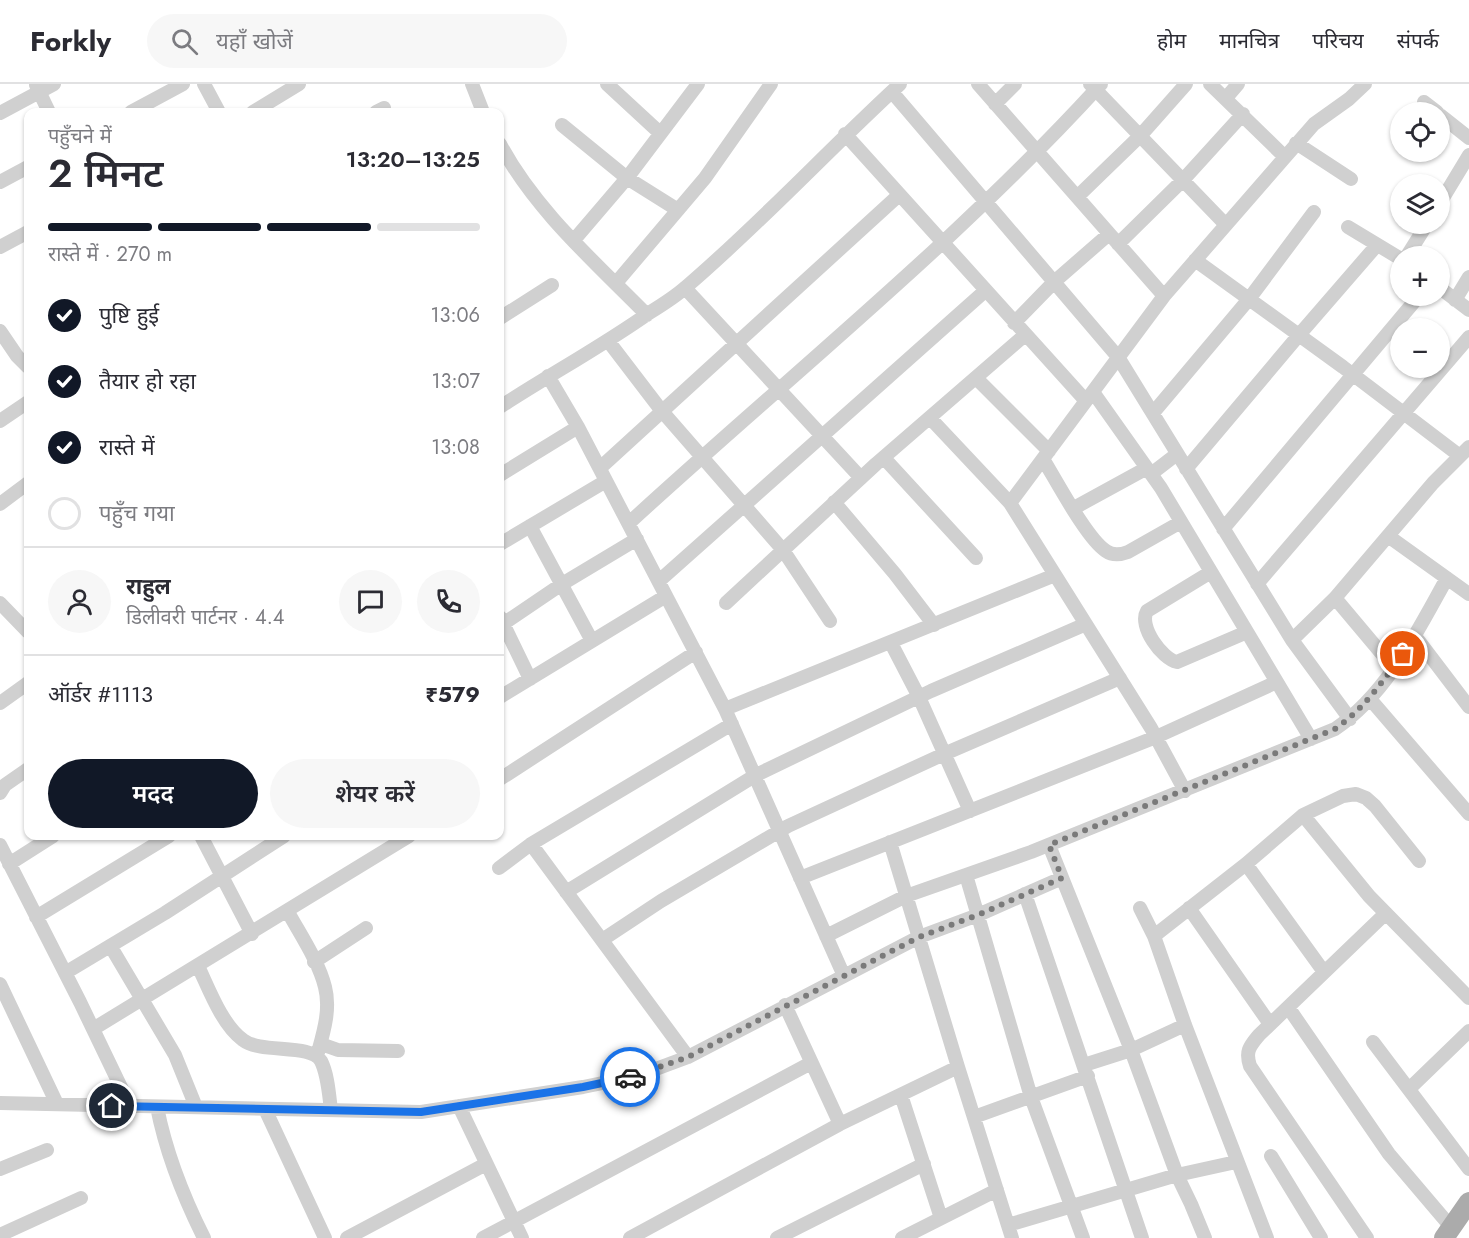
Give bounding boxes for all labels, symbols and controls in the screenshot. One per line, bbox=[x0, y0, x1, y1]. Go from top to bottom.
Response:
search box bbox=[147, 14, 567, 68]
text: Forkly bbox=[30, 21, 111, 62]
icon: search bbox=[168, 25, 201, 58]
text: यहाँ खोजें bbox=[216, 25, 293, 57]
text: होम bbox=[1157, 26, 1186, 56]
text: मानचित्र bbox=[1219, 26, 1279, 56]
text: परिचय bbox=[1312, 26, 1364, 56]
text: संपर्क bbox=[1397, 26, 1439, 56]
map controls bbox=[1390, 102, 1450, 378]
button: locate bbox=[1390, 102, 1450, 162]
text: पहुँचने में bbox=[48, 122, 112, 151]
text: 13:20–13:25 bbox=[346, 143, 480, 175]
text: 2 मिनट bbox=[48, 145, 163, 202]
button: layers bbox=[1390, 174, 1450, 234]
text: रास्ते में · 270 m bbox=[48, 240, 172, 269]
button: + bbox=[1390, 246, 1450, 306]
icon: check bbox=[48, 299, 81, 332]
text: पुष्टि हुई bbox=[99, 299, 159, 331]
text: 13:06 bbox=[431, 301, 480, 330]
button: − bbox=[1390, 318, 1450, 378]
icon: check bbox=[48, 365, 81, 398]
text: तैयार हो रहा bbox=[99, 365, 196, 397]
text: 13:07 bbox=[432, 367, 480, 396]
icon: check bbox=[48, 431, 81, 464]
text: रास्ते में bbox=[99, 431, 155, 463]
text: 13:08 bbox=[431, 433, 480, 462]
text: पहुँच गया bbox=[99, 497, 175, 529]
button: person bbox=[48, 570, 111, 633]
text: राहुल bbox=[126, 570, 171, 602]
button: chat bbox=[339, 570, 402, 633]
button: phone bbox=[417, 570, 480, 633]
text: डिलीवरी पार्टनर · 4.4 bbox=[126, 603, 284, 632]
pin bbox=[1377, 628, 1428, 679]
icon: bag bbox=[1386, 637, 1419, 670]
text: ऑर्डर #1113 bbox=[48, 678, 153, 710]
text: ₹579 bbox=[425, 678, 480, 710]
button: मदद bbox=[48, 759, 258, 828]
button: शेयर करें bbox=[270, 759, 480, 828]
courier bbox=[600, 1047, 660, 1107]
icon: car bbox=[614, 1061, 647, 1094]
pin bbox=[86, 1080, 137, 1131]
icon: home bbox=[95, 1089, 128, 1122]

